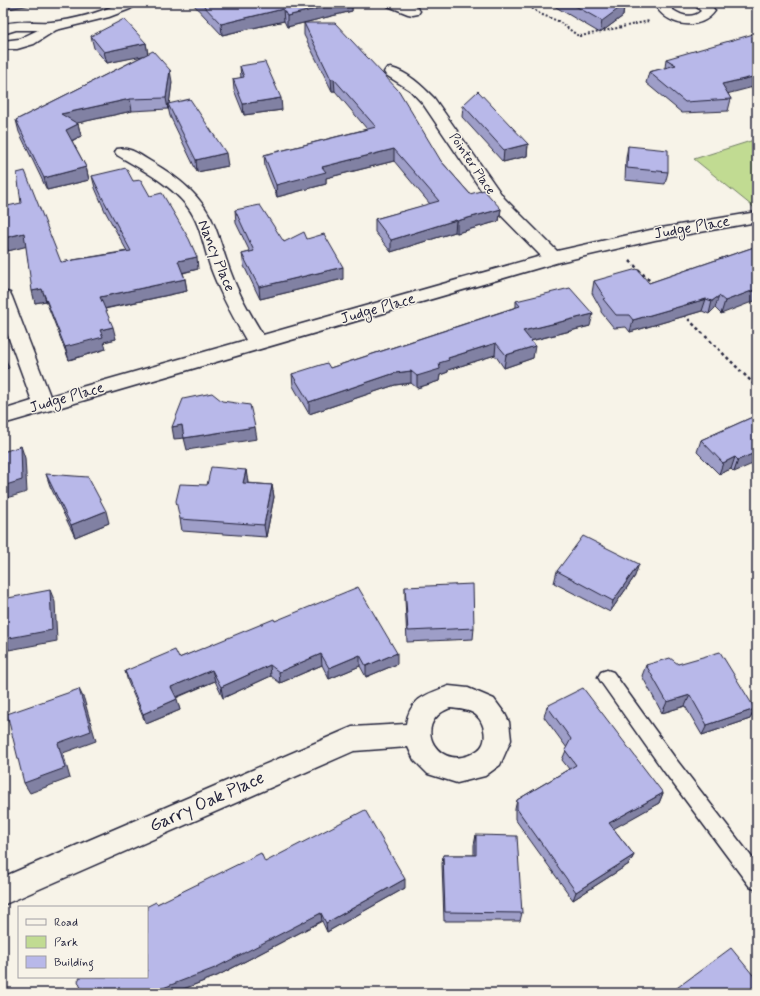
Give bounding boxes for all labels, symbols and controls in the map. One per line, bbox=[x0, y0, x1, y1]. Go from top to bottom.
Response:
street label: Pointer Place bbox=[445, 130, 499, 198]
street label: Judge Place bbox=[653, 212, 732, 245]
street label: Nancy Place bbox=[193, 217, 240, 295]
street label: Judge Place bbox=[338, 289, 418, 330]
street label: Judge Place bbox=[27, 378, 107, 419]
street label: Garry Oak Place bbox=[146, 766, 268, 838]
legend bbox=[18, 906, 148, 978]
text: Road bbox=[54, 915, 78, 931]
text: Park bbox=[54, 935, 78, 951]
text: Building bbox=[54, 955, 94, 972]

